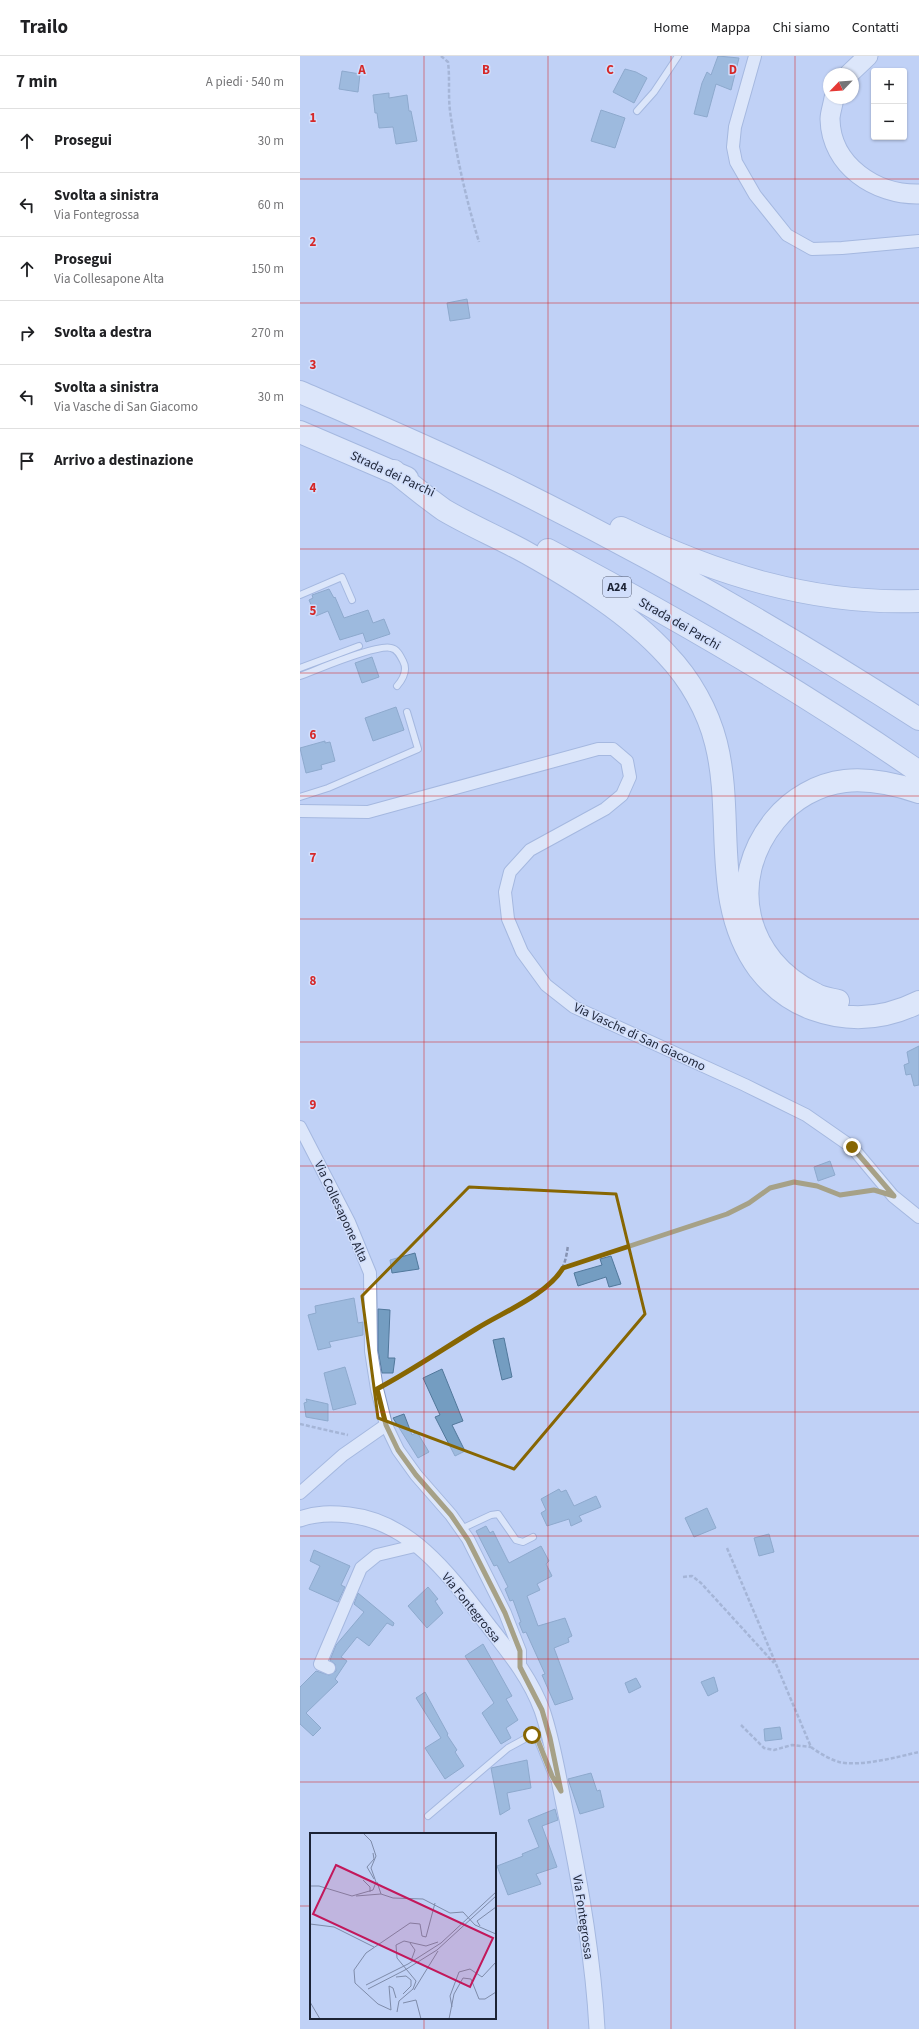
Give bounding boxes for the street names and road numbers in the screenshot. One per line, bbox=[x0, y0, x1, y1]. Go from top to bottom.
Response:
street label: Strada dei Parchi bbox=[347, 446, 438, 501]
road number: A24 bbox=[603, 577, 631, 597]
street label: Strada dei Parchi bbox=[635, 593, 724, 655]
street label: Via Vasche di San Giacomo bbox=[571, 998, 709, 1075]
street label: Via Collesapone Alta bbox=[310, 1158, 373, 1265]
street label: Via Fontegrossa bbox=[437, 1569, 505, 1646]
street label: Via Fontegrossa bbox=[568, 1874, 598, 1961]

